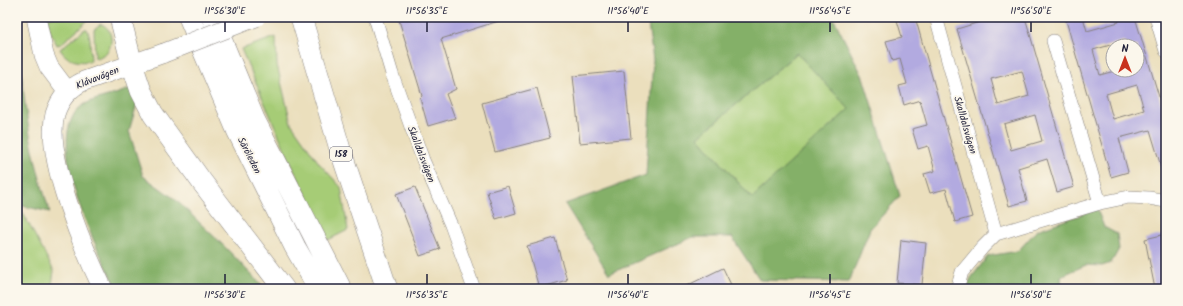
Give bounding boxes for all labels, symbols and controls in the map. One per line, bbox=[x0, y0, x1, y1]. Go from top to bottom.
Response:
text: 11°56'30"E bbox=[204, 3, 247, 19]
text: 11°56'35"E bbox=[406, 3, 449, 19]
text: 11°56'40"E bbox=[607, 3, 650, 19]
text: 11°56'45"E bbox=[809, 3, 852, 19]
text: 11°56'50"E bbox=[1010, 3, 1053, 19]
north arrow bbox=[1105, 38, 1145, 78]
text: N bbox=[1122, 40, 1129, 58]
street label: Klåvavägen bbox=[73, 62, 121, 94]
street label: Skalldalsvägen bbox=[949, 94, 981, 156]
street label: Skalldalsvägen bbox=[403, 124, 439, 185]
street label: Säröleden bbox=[233, 134, 265, 177]
road number: 158 bbox=[330, 147, 352, 161]
text: 11°56'30"E bbox=[204, 287, 247, 303]
text: 11°56'35"E bbox=[406, 287, 449, 303]
text: 11°56'40"E bbox=[607, 287, 650, 303]
text: 11°56'45"E bbox=[809, 287, 852, 303]
text: 11°56'50"E bbox=[1010, 287, 1053, 303]

